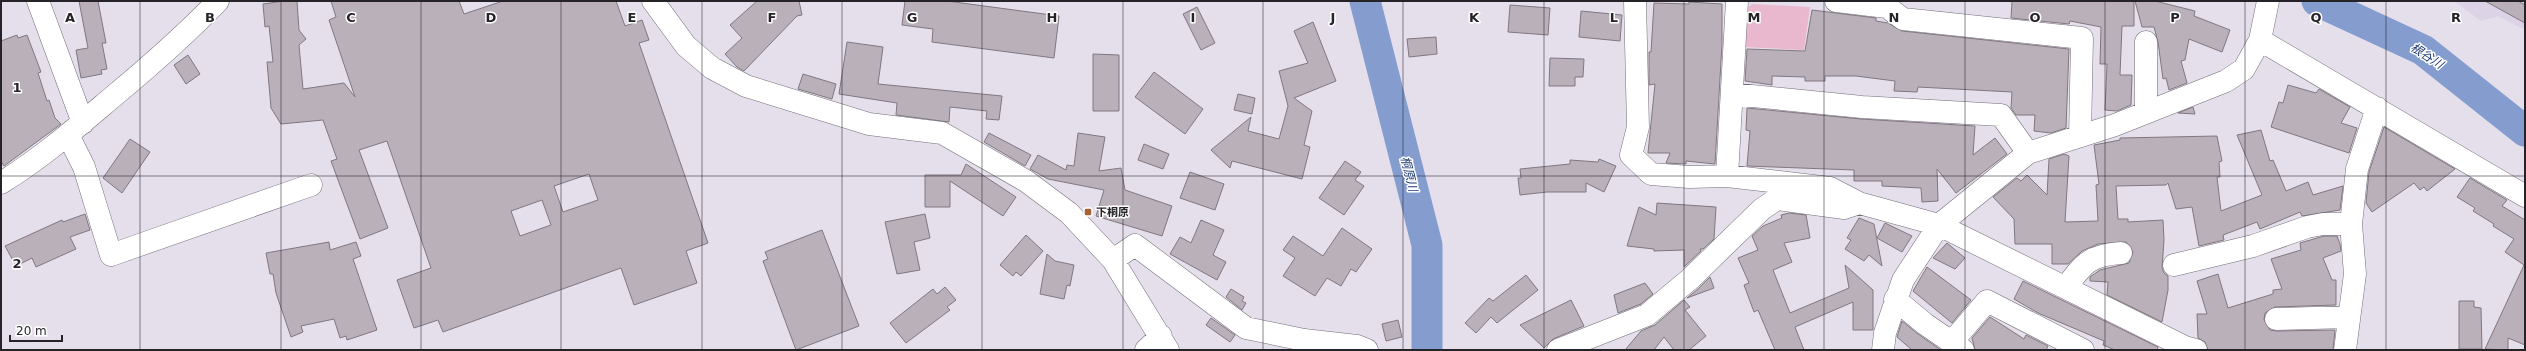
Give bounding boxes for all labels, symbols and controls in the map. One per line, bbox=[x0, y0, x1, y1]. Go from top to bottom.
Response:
text: A bbox=[65, 10, 75, 25]
text: B bbox=[205, 10, 215, 25]
text: C bbox=[346, 10, 356, 25]
text: D bbox=[486, 10, 497, 25]
text: E bbox=[628, 10, 636, 25]
text: F bbox=[768, 10, 776, 25]
text: G bbox=[907, 10, 917, 25]
text: H bbox=[1047, 10, 1057, 25]
text: I bbox=[1191, 10, 1195, 25]
text: J bbox=[1330, 10, 1335, 25]
text: K bbox=[1469, 10, 1480, 25]
text: L bbox=[1610, 10, 1618, 25]
text: M bbox=[1748, 10, 1760, 25]
text: N bbox=[1889, 10, 1899, 25]
text: O bbox=[2029, 10, 2041, 25]
text: P bbox=[2170, 10, 2180, 25]
text: Q bbox=[2310, 10, 2322, 25]
text: R bbox=[2451, 10, 2461, 25]
water label: 根谷川 bbox=[2408, 40, 2448, 73]
text: 1 bbox=[12, 80, 22, 95]
water label: 桐原川 bbox=[1398, 155, 1421, 195]
place label: 下桐原 bbox=[1096, 206, 1129, 219]
marker: 下桐原 bbox=[1083, 207, 1093, 217]
text: 2 bbox=[12, 256, 22, 271]
scale bar bbox=[10, 317, 62, 343]
text: 20 m bbox=[16, 324, 47, 338]

